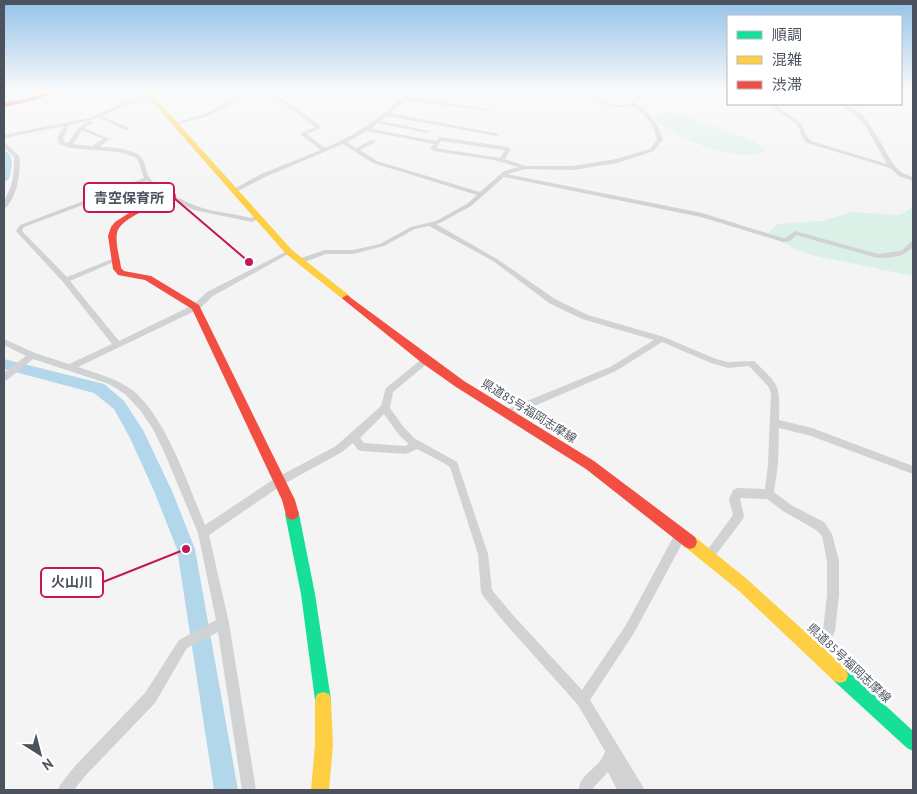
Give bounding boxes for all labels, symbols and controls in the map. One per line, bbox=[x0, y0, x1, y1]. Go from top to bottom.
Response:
legend bbox=[727, 15, 902, 105]
text: 順調 bbox=[772, 25, 802, 44]
text: 混雑 bbox=[772, 50, 802, 69]
text: 渋滞 bbox=[772, 75, 802, 94]
callout: 青空保育所 bbox=[84, 183, 174, 212]
text: 青空保育所 bbox=[94, 189, 164, 207]
street label: 県道85号福岡志摩線 bbox=[479, 375, 579, 446]
callout: 火山川 bbox=[41, 568, 103, 597]
text: 火山川 bbox=[51, 573, 93, 591]
street label: 県道85号福岡志摩線 bbox=[804, 620, 894, 705]
north arrow bbox=[15, 729, 65, 779]
text: N bbox=[39, 755, 57, 775]

